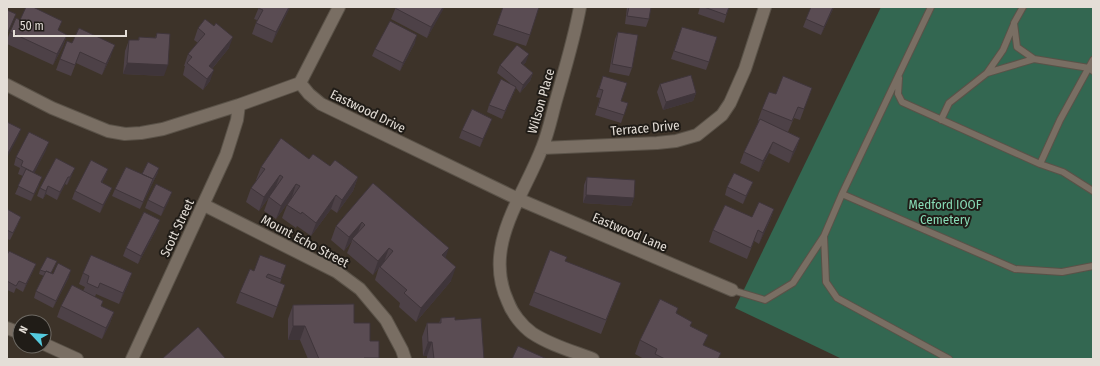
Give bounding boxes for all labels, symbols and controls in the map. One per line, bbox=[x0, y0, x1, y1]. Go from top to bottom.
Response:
scale bar bbox=[14, 12, 126, 38]
text: 50 m bbox=[20, 19, 44, 33]
street label: Wilson Place bbox=[525, 67, 557, 135]
street label: Eastwood Drive bbox=[328, 86, 408, 136]
street label: Terrace Drive bbox=[610, 118, 680, 138]
street label: Scott Street bbox=[157, 196, 197, 259]
park label: Medford IOOF Cemetery bbox=[909, 197, 982, 227]
street label: Eastwood Lane bbox=[590, 210, 670, 254]
street label: Mount Echo Street bbox=[259, 212, 352, 271]
north arrow bbox=[12, 314, 52, 354]
text: N bbox=[16, 324, 31, 336]

